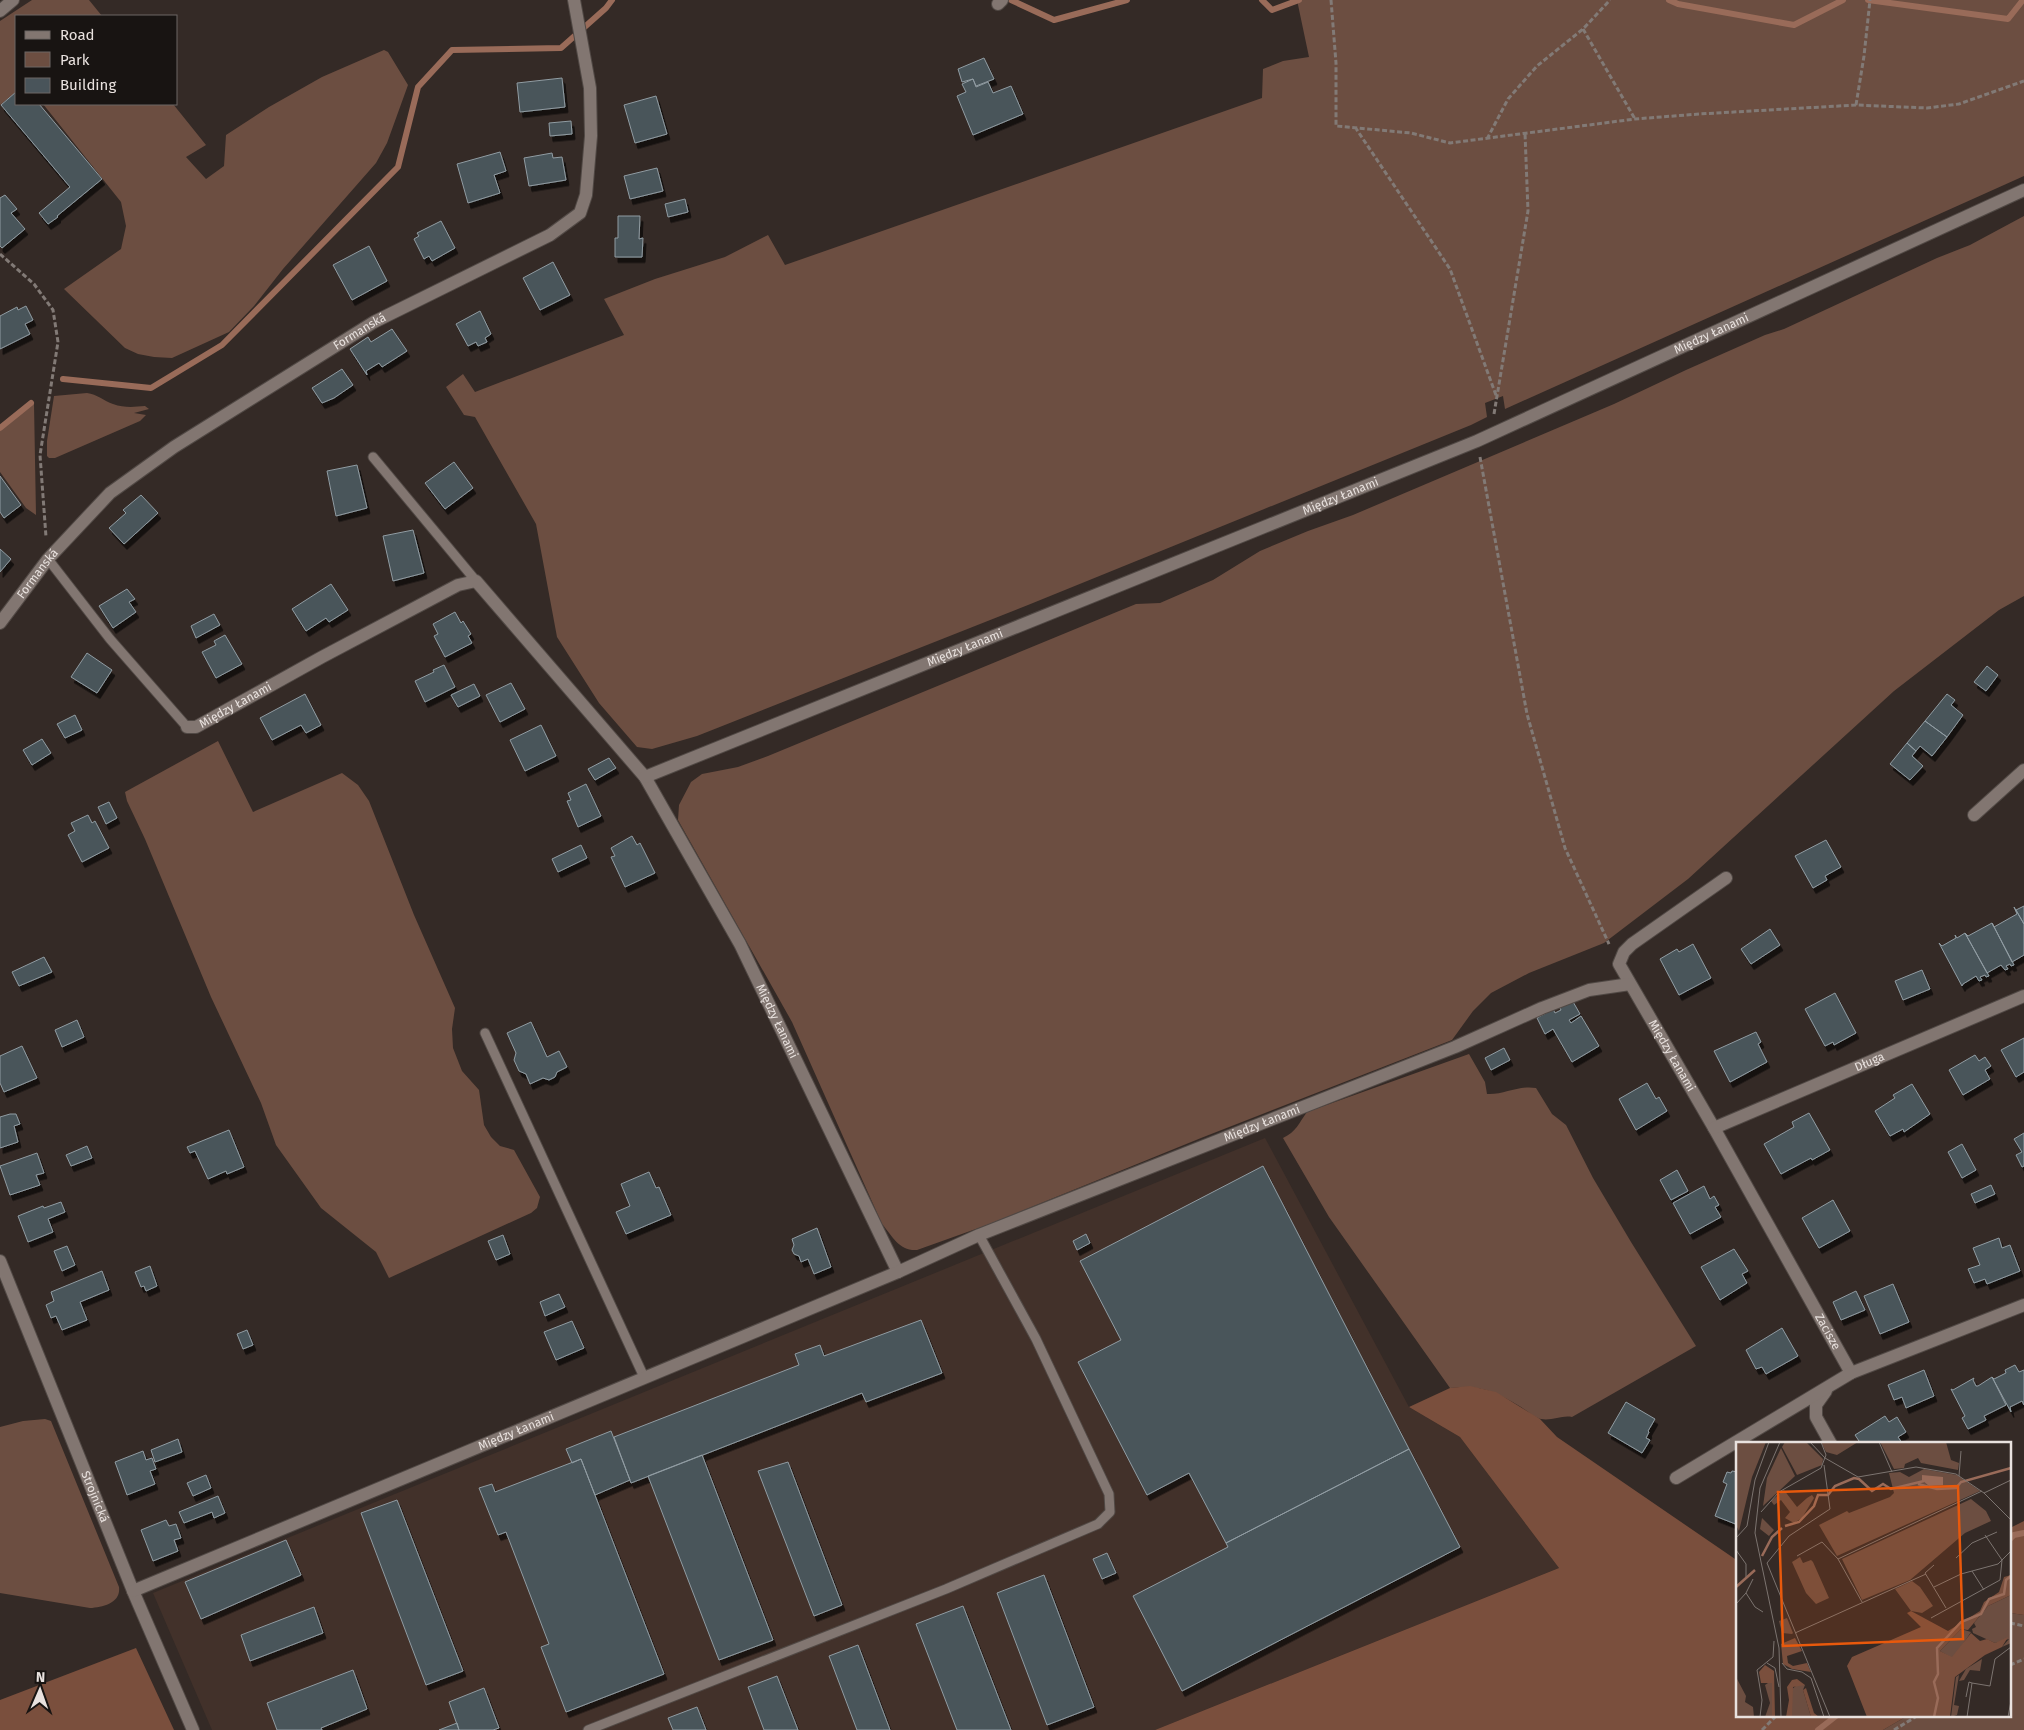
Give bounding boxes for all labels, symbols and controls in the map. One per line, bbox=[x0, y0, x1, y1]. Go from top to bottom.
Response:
legend bbox=[15, 15, 178, 105]
text: Road bbox=[60, 26, 95, 44]
text: Park bbox=[60, 51, 90, 69]
text: Building bbox=[60, 76, 116, 94]
street label: Formanská bbox=[331, 310, 388, 353]
street label: Między Łanami bbox=[1672, 310, 1751, 357]
street label: Między Łanami bbox=[1300, 475, 1380, 518]
street label: Formanská bbox=[14, 546, 61, 601]
street label: Między Łanami bbox=[925, 626, 1005, 669]
street label: Między Łanami bbox=[197, 679, 274, 731]
street label: Między Łanami bbox=[753, 982, 801, 1061]
street label: Między Łanami bbox=[1646, 1017, 1698, 1094]
street label: Długa bbox=[1852, 1049, 1887, 1074]
street label: Między Łanami bbox=[1222, 1102, 1302, 1145]
street label: Zacisze bbox=[1812, 1311, 1844, 1352]
street label: Między Łanami bbox=[476, 1409, 556, 1453]
inset map bbox=[1736, 1442, 2012, 1718]
street label: Strojnická bbox=[78, 1469, 112, 1524]
north arrow bbox=[15, 1665, 65, 1715]
text: N bbox=[35, 1669, 45, 1686]

